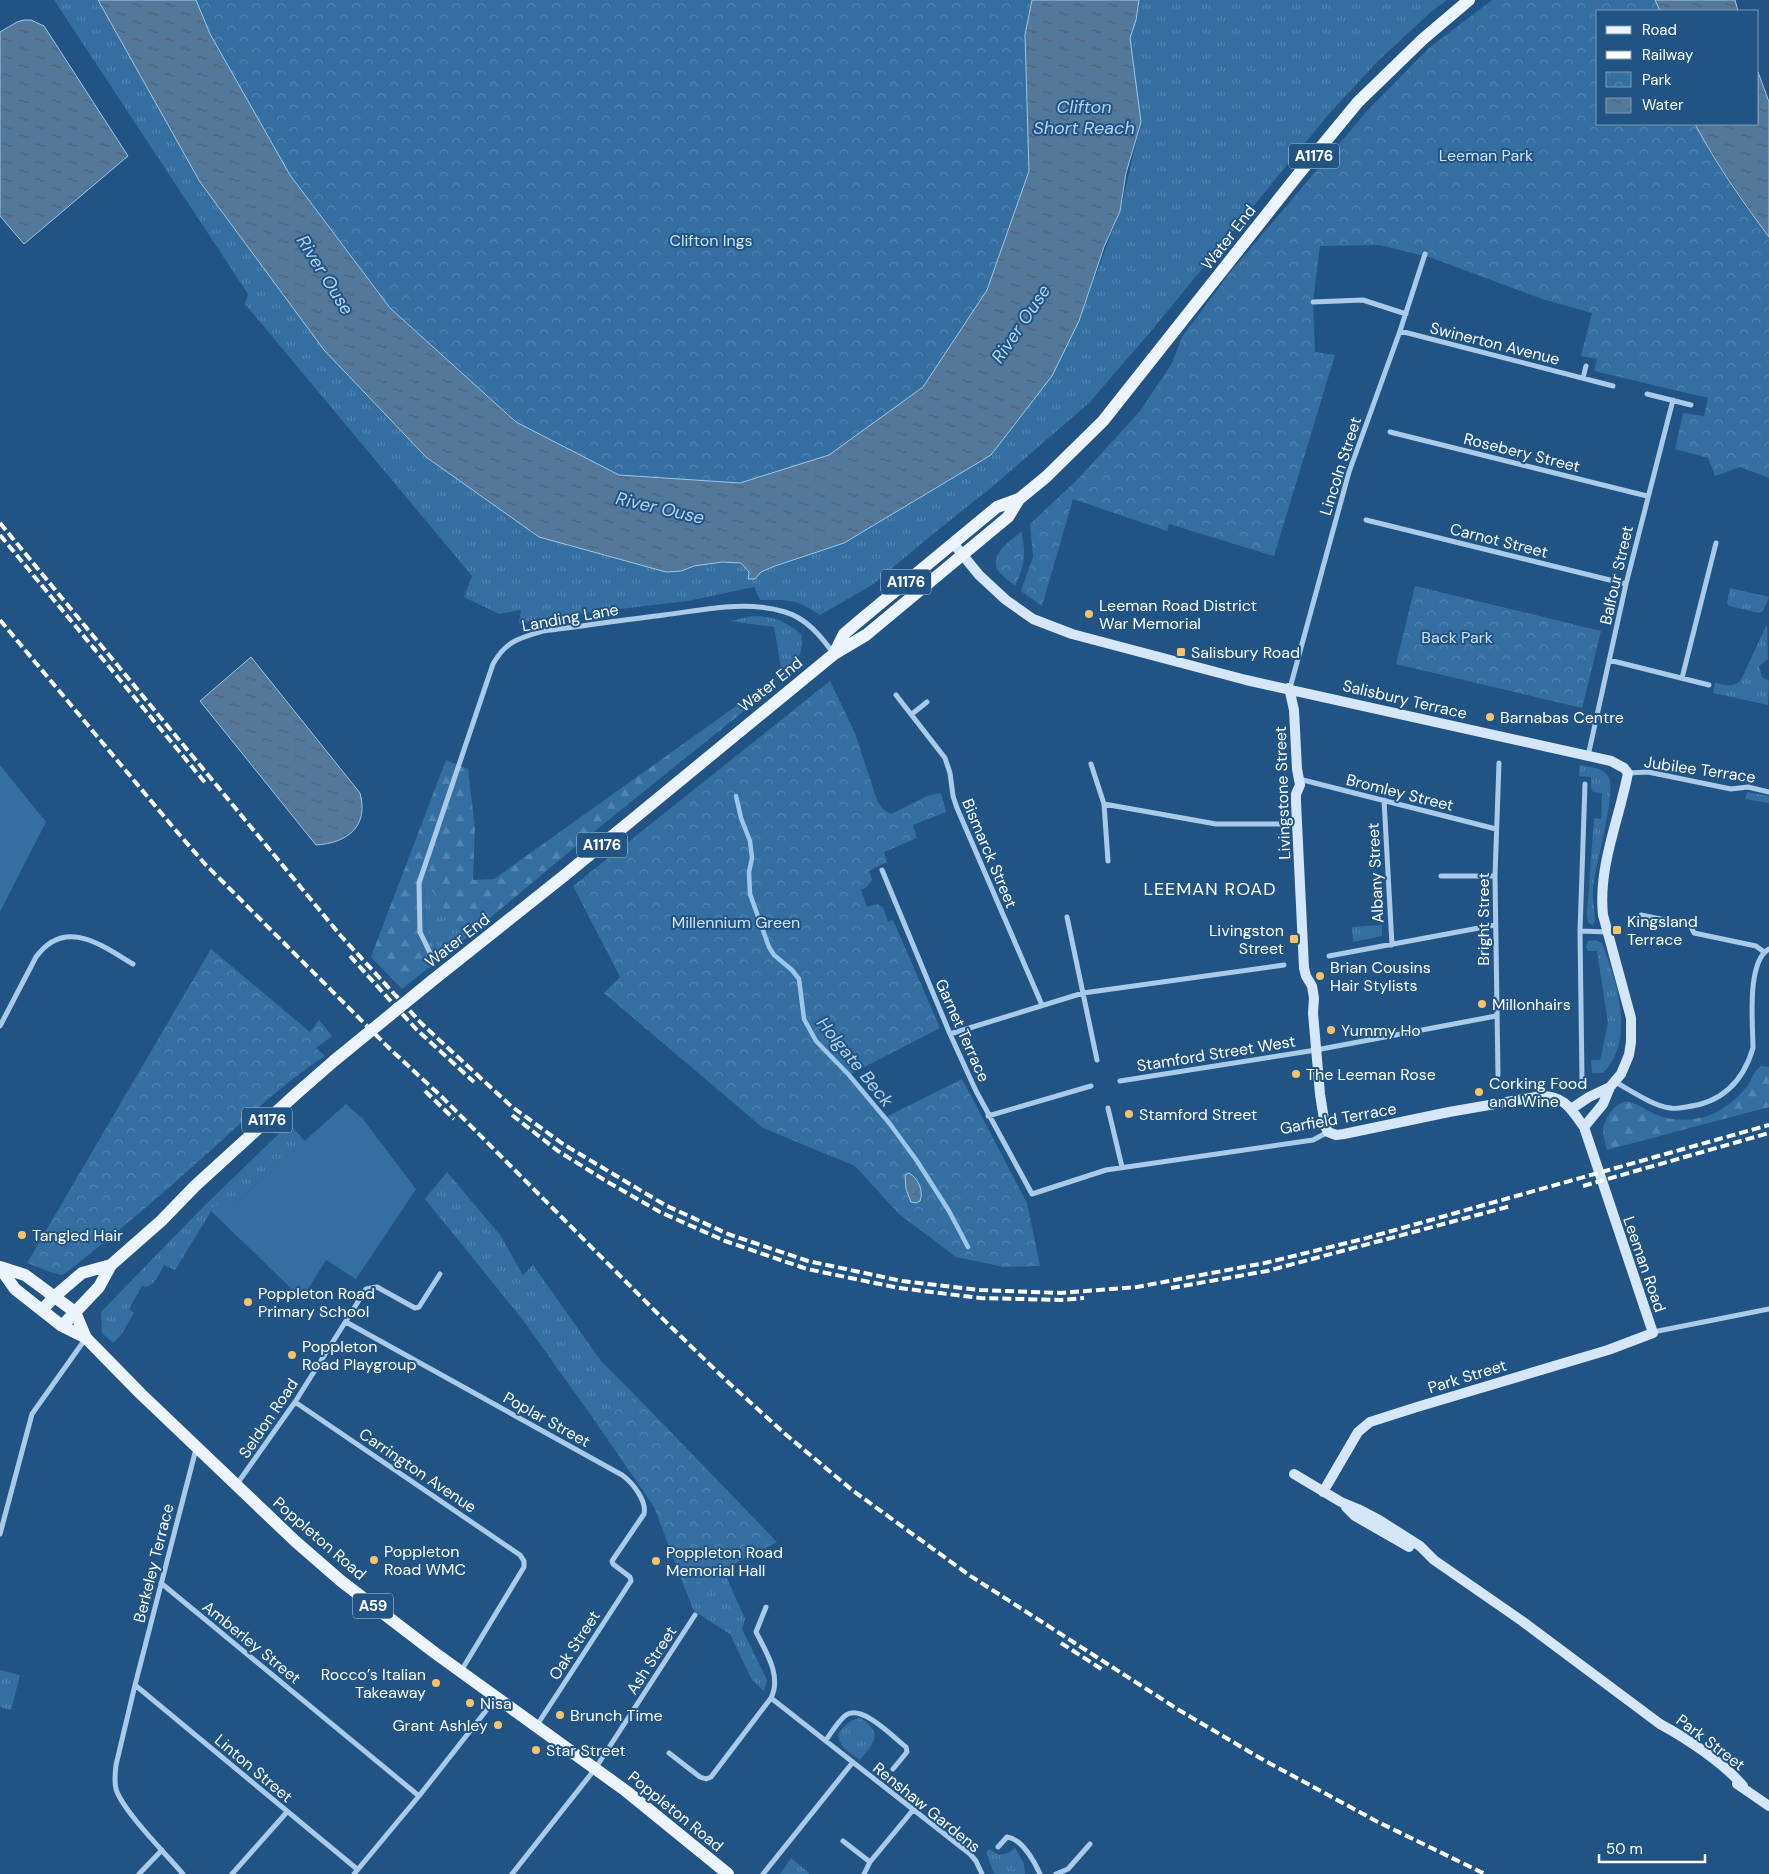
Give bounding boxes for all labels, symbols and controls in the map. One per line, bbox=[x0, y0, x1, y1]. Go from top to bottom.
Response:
legend bbox=[1596, 10, 1759, 125]
text: Road bbox=[1642, 20, 1677, 40]
text: Railway bbox=[1642, 45, 1694, 65]
text: Park bbox=[1642, 70, 1672, 90]
water label: Clifton Short Reach bbox=[1033, 95, 1135, 140]
text: Water bbox=[1642, 95, 1684, 115]
road number: A1176 bbox=[1289, 144, 1339, 168]
park label: Leeman Park bbox=[1439, 145, 1533, 166]
street label: Water End bbox=[1196, 201, 1260, 274]
park label: Clifton Ings bbox=[669, 230, 753, 251]
water label: River Ouse bbox=[291, 231, 359, 319]
water label: River Ouse bbox=[986, 280, 1056, 368]
street label: Swinerton Avenue bbox=[1428, 317, 1562, 370]
street label: Lincoln Street bbox=[1315, 414, 1366, 518]
street label: Rosebery Street bbox=[1462, 428, 1582, 477]
water label: River Ouse bbox=[614, 486, 706, 530]
street label: Carnot Street bbox=[1448, 518, 1550, 563]
street label: Balfour Street bbox=[1595, 523, 1638, 627]
road number: A1176 bbox=[881, 570, 931, 594]
place label: Leeman Road District War Memorial bbox=[1099, 595, 1257, 634]
street label: Landing Lane bbox=[520, 599, 620, 636]
marker: Leeman Road District War Memorial bbox=[1083, 608, 1095, 620]
park label: Back Park bbox=[1421, 627, 1493, 648]
place label: Salisbury Road bbox=[1191, 642, 1300, 663]
marker: Salisbury Road bbox=[1175, 646, 1187, 658]
street label: Water End bbox=[734, 652, 807, 717]
street label: Salisbury Terrace bbox=[1341, 675, 1469, 724]
place label: Barnabas Centre bbox=[1500, 707, 1624, 728]
marker: Barnabas Centre bbox=[1484, 711, 1496, 723]
street label: Livingstone Street bbox=[1270, 726, 1295, 860]
street label: Jubilee Terrace bbox=[1643, 751, 1757, 788]
street label: Bromley Street bbox=[1344, 769, 1456, 816]
street label: Bismarck Street bbox=[957, 795, 1022, 911]
street label: Albany Street bbox=[1362, 822, 1389, 924]
road number: A1176 bbox=[577, 832, 627, 858]
street label: Bright Street bbox=[1473, 872, 1494, 966]
district label: LEEMAN ROAD bbox=[1143, 877, 1277, 901]
street label: Water End bbox=[421, 908, 494, 972]
place label: Kingsland Terrace bbox=[1627, 911, 1698, 950]
park label: Millennium Green bbox=[672, 912, 800, 933]
place label: Livingston Street bbox=[1209, 920, 1284, 959]
marker: Kingsland Terrace bbox=[1611, 924, 1623, 936]
marker: Livingston Street bbox=[1288, 933, 1300, 945]
place label: Brian Cousins Hair Stylists bbox=[1330, 957, 1431, 996]
marker: Brian Cousins Hair Stylists bbox=[1314, 970, 1326, 982]
street label: Garnet Terrace bbox=[930, 975, 995, 1085]
place label: Millonhairs bbox=[1492, 994, 1571, 1015]
marker: Millonhairs bbox=[1476, 998, 1488, 1010]
water label: Holgate Beck bbox=[811, 1012, 899, 1113]
place label: Yummy Ho bbox=[1341, 1020, 1421, 1041]
marker: Yummy Ho bbox=[1325, 1024, 1337, 1036]
street label: Stamford Street West bbox=[1135, 1031, 1297, 1076]
place label: The Leeman Rose bbox=[1306, 1064, 1436, 1085]
marker: The Leeman Rose bbox=[1290, 1068, 1302, 1080]
place label: Corking Food and Wine bbox=[1489, 1073, 1587, 1112]
marker: Corking Food and Wine bbox=[1473, 1086, 1485, 1098]
street label: Garfield Terrace bbox=[1278, 1098, 1398, 1139]
place label: Stamford Street bbox=[1139, 1104, 1257, 1125]
road number: A1176 bbox=[242, 1108, 292, 1132]
marker: Stamford Street bbox=[1123, 1108, 1135, 1120]
street label: Leeman Road bbox=[1618, 1214, 1671, 1315]
place label: Tangled Hair bbox=[32, 1225, 123, 1246]
marker: Tangled Hair bbox=[16, 1229, 28, 1241]
place label: Poppleton Road Primary School bbox=[258, 1283, 375, 1322]
marker: Poppleton Road Primary School bbox=[242, 1296, 254, 1308]
place label: Poppleton Road Playgroup bbox=[302, 1336, 416, 1375]
marker: Poppleton Road Playgroup bbox=[286, 1349, 298, 1361]
street label: Park Street bbox=[1425, 1355, 1509, 1398]
street label: Seldon Road bbox=[234, 1374, 303, 1462]
street label: Poplar Street bbox=[500, 1387, 594, 1452]
street label: Carrington Avenue bbox=[355, 1423, 481, 1518]
street label: Poppleton Road bbox=[269, 1492, 371, 1585]
street label: Berkeley Terrace bbox=[129, 1501, 178, 1625]
place label: Poppleton Road WMC bbox=[384, 1541, 466, 1580]
place label: Poppleton Road Memorial Hall bbox=[666, 1542, 783, 1581]
marker: Poppleton Road WMC bbox=[368, 1554, 380, 1566]
marker: Poppleton Road Memorial Hall bbox=[650, 1555, 662, 1567]
road number: A59 bbox=[353, 1594, 393, 1618]
street label: Amberley Street bbox=[198, 1596, 305, 1689]
street label: Oak Street bbox=[544, 1607, 605, 1684]
street label: Ash Street bbox=[622, 1622, 681, 1698]
place label: Rocco’s Italian Takeaway bbox=[321, 1664, 426, 1703]
marker: Rocco’s Italian Takeaway bbox=[430, 1677, 442, 1689]
place label: Nisa bbox=[480, 1693, 512, 1714]
marker: Nisa bbox=[464, 1697, 476, 1709]
place label: Brunch Time bbox=[570, 1705, 663, 1726]
marker: Brunch Time bbox=[554, 1709, 566, 1721]
street label: Park Street bbox=[1672, 1710, 1749, 1775]
place label: Grant Ashley bbox=[392, 1715, 488, 1736]
marker: Grant Ashley bbox=[492, 1719, 504, 1731]
street label: Linton Street bbox=[210, 1730, 297, 1807]
place label: Star Street bbox=[546, 1740, 626, 1761]
marker: Star Street bbox=[530, 1744, 542, 1756]
street label: Renshaw Gardens bbox=[869, 1758, 985, 1857]
street label: Poppleton Road bbox=[624, 1766, 728, 1856]
scale bar bbox=[1599, 1832, 1705, 1864]
text: 50 m bbox=[1606, 1839, 1643, 1859]

